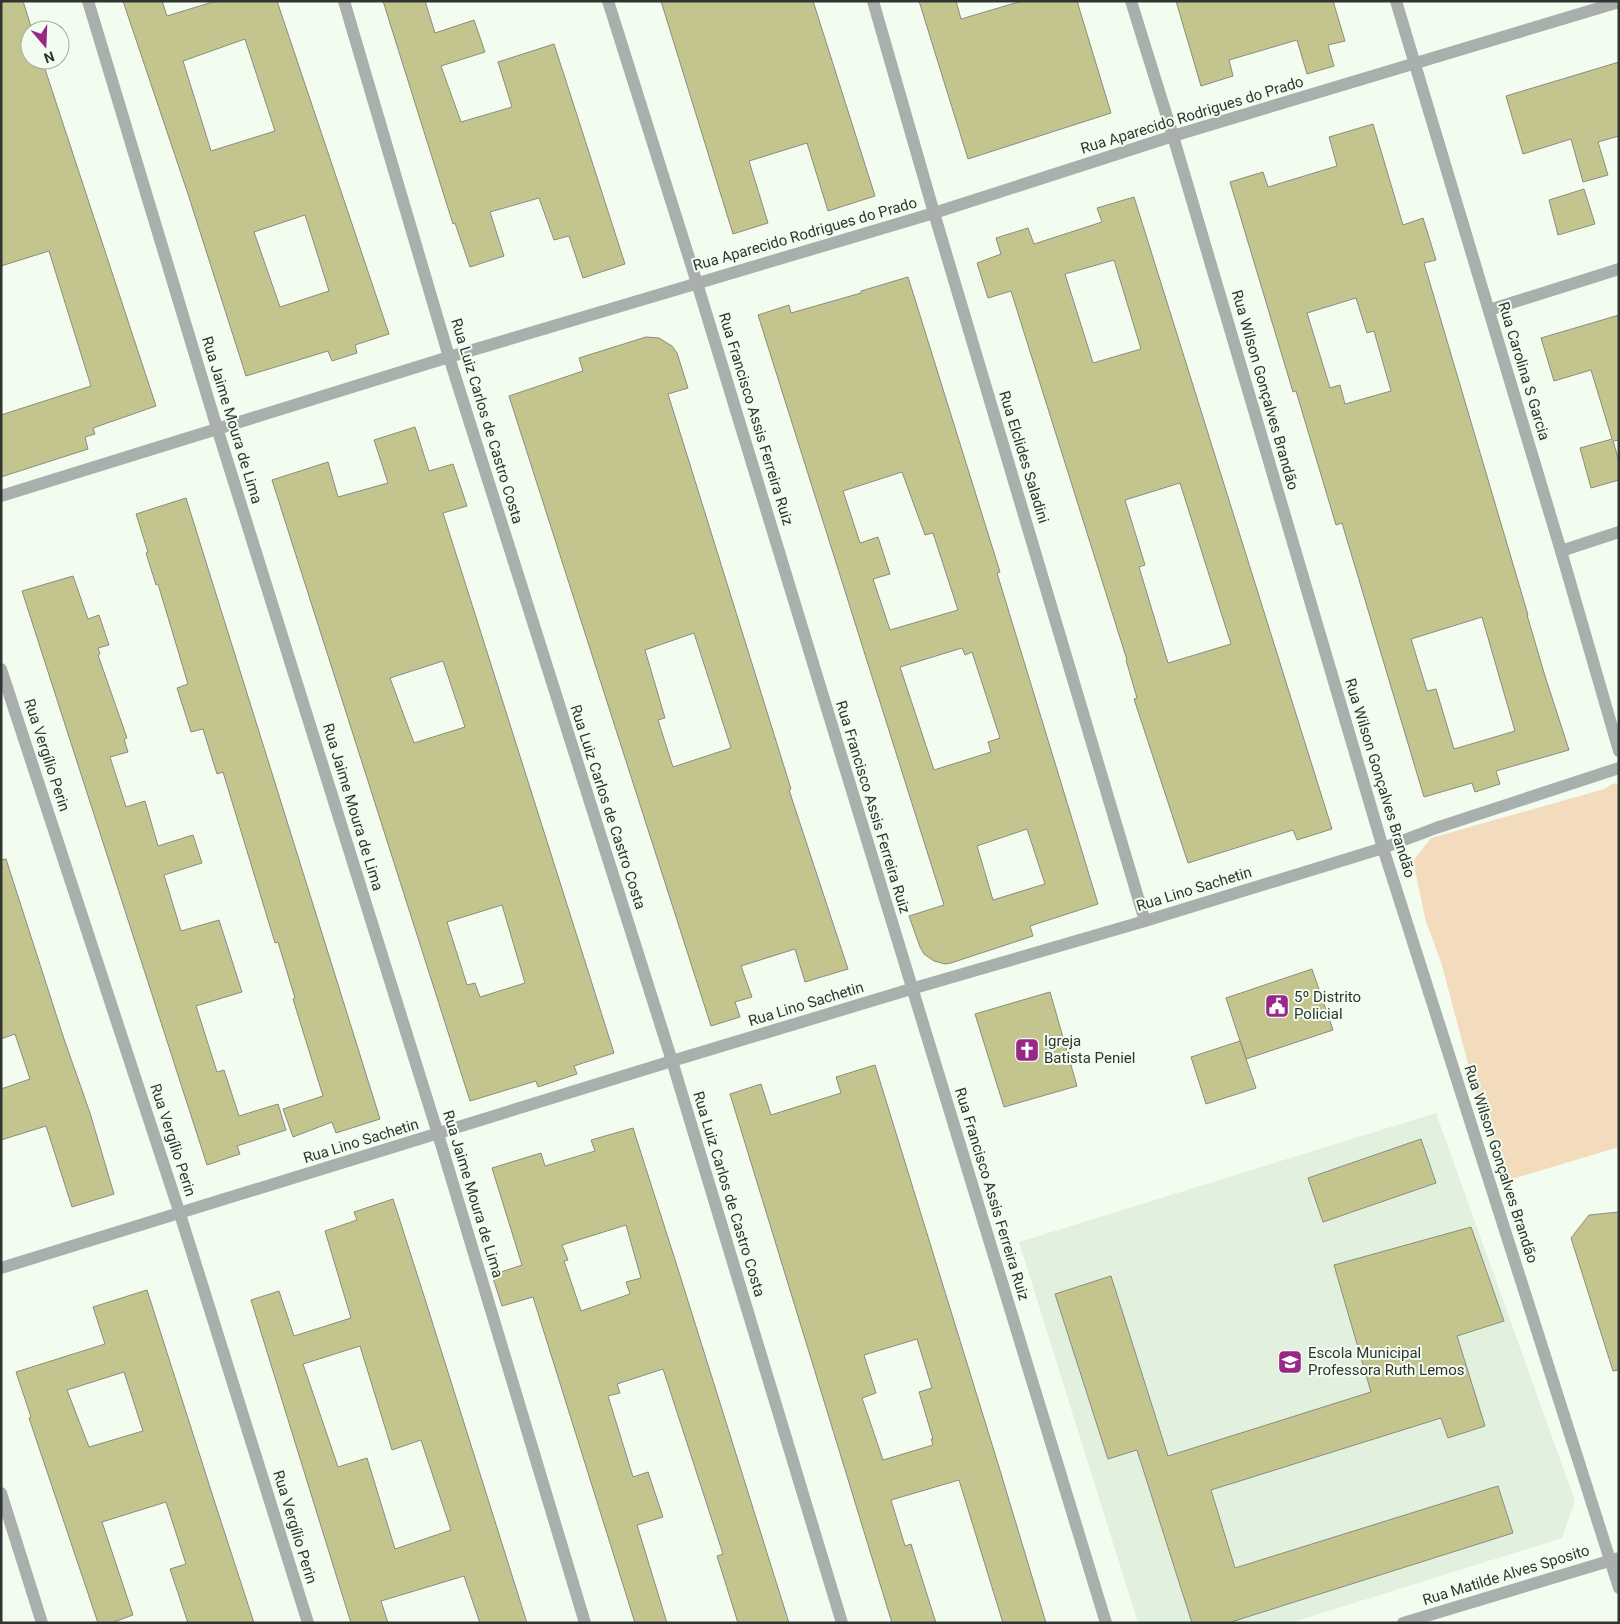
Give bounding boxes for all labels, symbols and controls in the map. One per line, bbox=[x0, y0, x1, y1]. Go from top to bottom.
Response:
north arrow bbox=[20, 20, 70, 70]
text: N bbox=[42, 48, 57, 66]
street label: Rua Aparecido Rodrigues do Prado bbox=[1078, 72, 1306, 158]
street label: Rua Aparecido Rodrigues do Prado bbox=[691, 193, 919, 275]
street label: Rua Wilson Gonçalves Brandão bbox=[1228, 288, 1302, 492]
street label: Rua Carolina S Garcia bbox=[1494, 300, 1554, 442]
street label: Rua Francisco Assis Ferreira Ruiz bbox=[715, 310, 797, 528]
street label: Rua Luiz Carlos de Castro Costa bbox=[447, 316, 527, 526]
street label: Rua Jaime Moura de Lima bbox=[198, 334, 266, 506]
street label: Rua Elclides Saladini bbox=[995, 389, 1053, 525]
street label: Rua Wilson Gonçalves Brandão bbox=[1341, 676, 1419, 880]
street label: Rua Vergílio Perin bbox=[20, 696, 74, 814]
street label: Rua Francisco Assis Ferreira Ruiz bbox=[832, 698, 914, 916]
street label: Rua Luiz Carlos de Castro Costa bbox=[566, 702, 650, 912]
street label: Rua Jaime Moura de Lima bbox=[319, 721, 387, 893]
street label: Rua Lino Sachetin bbox=[1134, 863, 1254, 915]
street label: Rua Lino Sachetin bbox=[746, 978, 866, 1030]
place label: 5º Distrito Policial bbox=[1294, 988, 1361, 1023]
public building icon: 5º Distrito Policial bbox=[1264, 993, 1290, 1019]
place label: Igreja Batista Peniel bbox=[1044, 1032, 1135, 1067]
church icon: Igreja Batista Peniel bbox=[1014, 1037, 1040, 1063]
street label: Rua Wilson Gonçalves Brandão bbox=[1460, 1063, 1542, 1265]
street label: Rua Vergílio Perin bbox=[146, 1081, 200, 1199]
street label: Rua Francisco Assis Ferreira Ruiz bbox=[951, 1085, 1033, 1303]
street label: Rua Luiz Carlos de Castro Costa bbox=[689, 1089, 769, 1299]
street label: Rua Jaime Moura de Lima bbox=[439, 1108, 507, 1280]
street label: Rua Lino Sachetin bbox=[301, 1115, 421, 1167]
place label: Escola Municipal Professora Ruth Lemos bbox=[1308, 1344, 1465, 1379]
school or university icon: Escola Municipal Professora Ruth Lemos bbox=[1277, 1349, 1303, 1375]
street label: Rua Vergílio Perin bbox=[269, 1468, 321, 1586]
street label: Rua Matilde Alves Sposito bbox=[1420, 1541, 1592, 1609]

